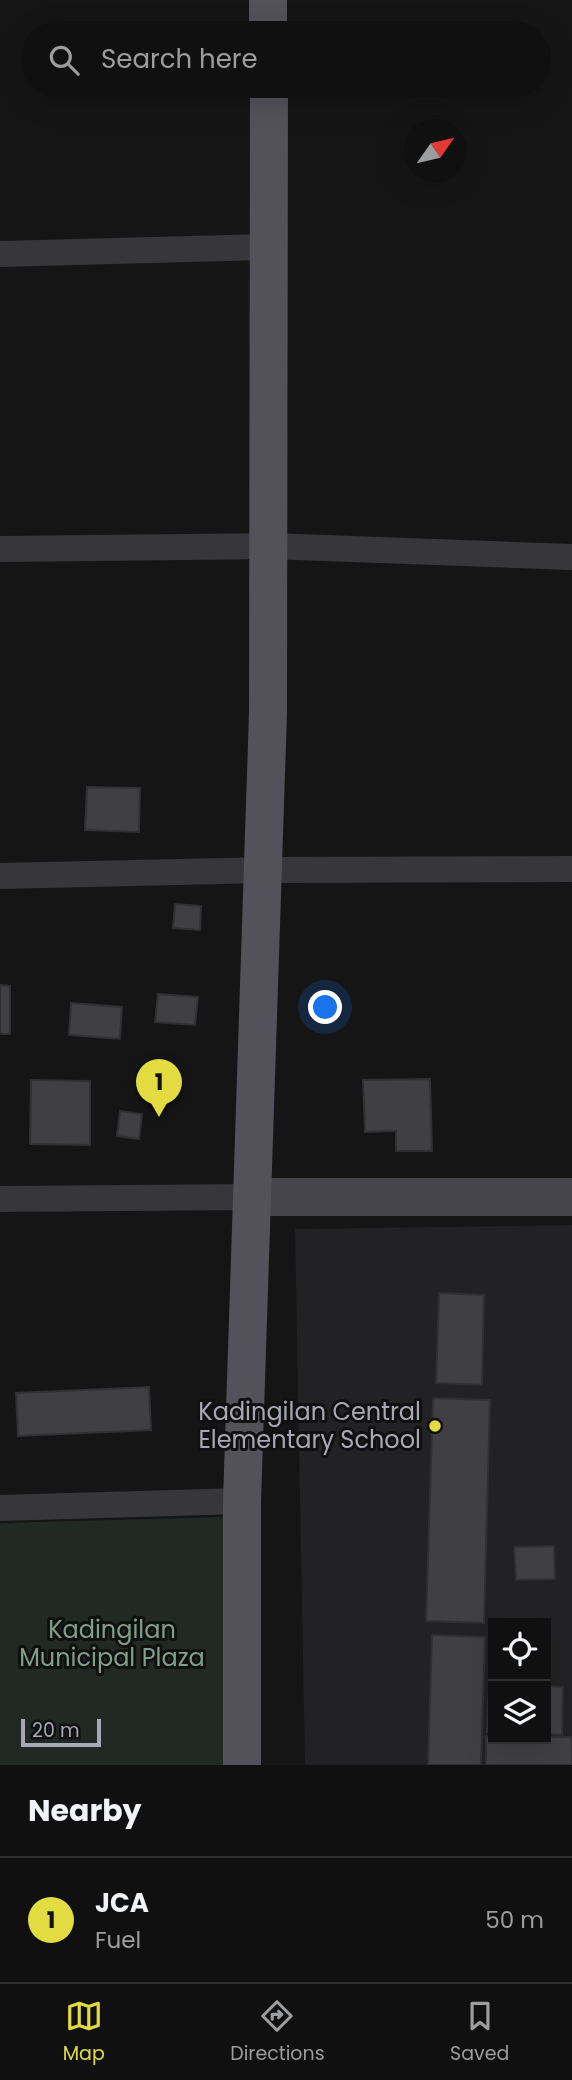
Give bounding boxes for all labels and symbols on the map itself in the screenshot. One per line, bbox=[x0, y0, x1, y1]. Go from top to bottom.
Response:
north arrow bbox=[404, 119, 467, 182]
your location bbox=[308, 990, 342, 1024]
pin: 1 bbox=[136, 1059, 182, 1117]
place label: Kadingilan Central Elementary School bbox=[198, 1395, 421, 1456]
marker: Kadingilan Central Elementary School bbox=[427, 1418, 443, 1434]
park label: Kadingilan Municipal Plaza bbox=[19, 1613, 205, 1674]
scale bar bbox=[21, 1716, 102, 1748]

